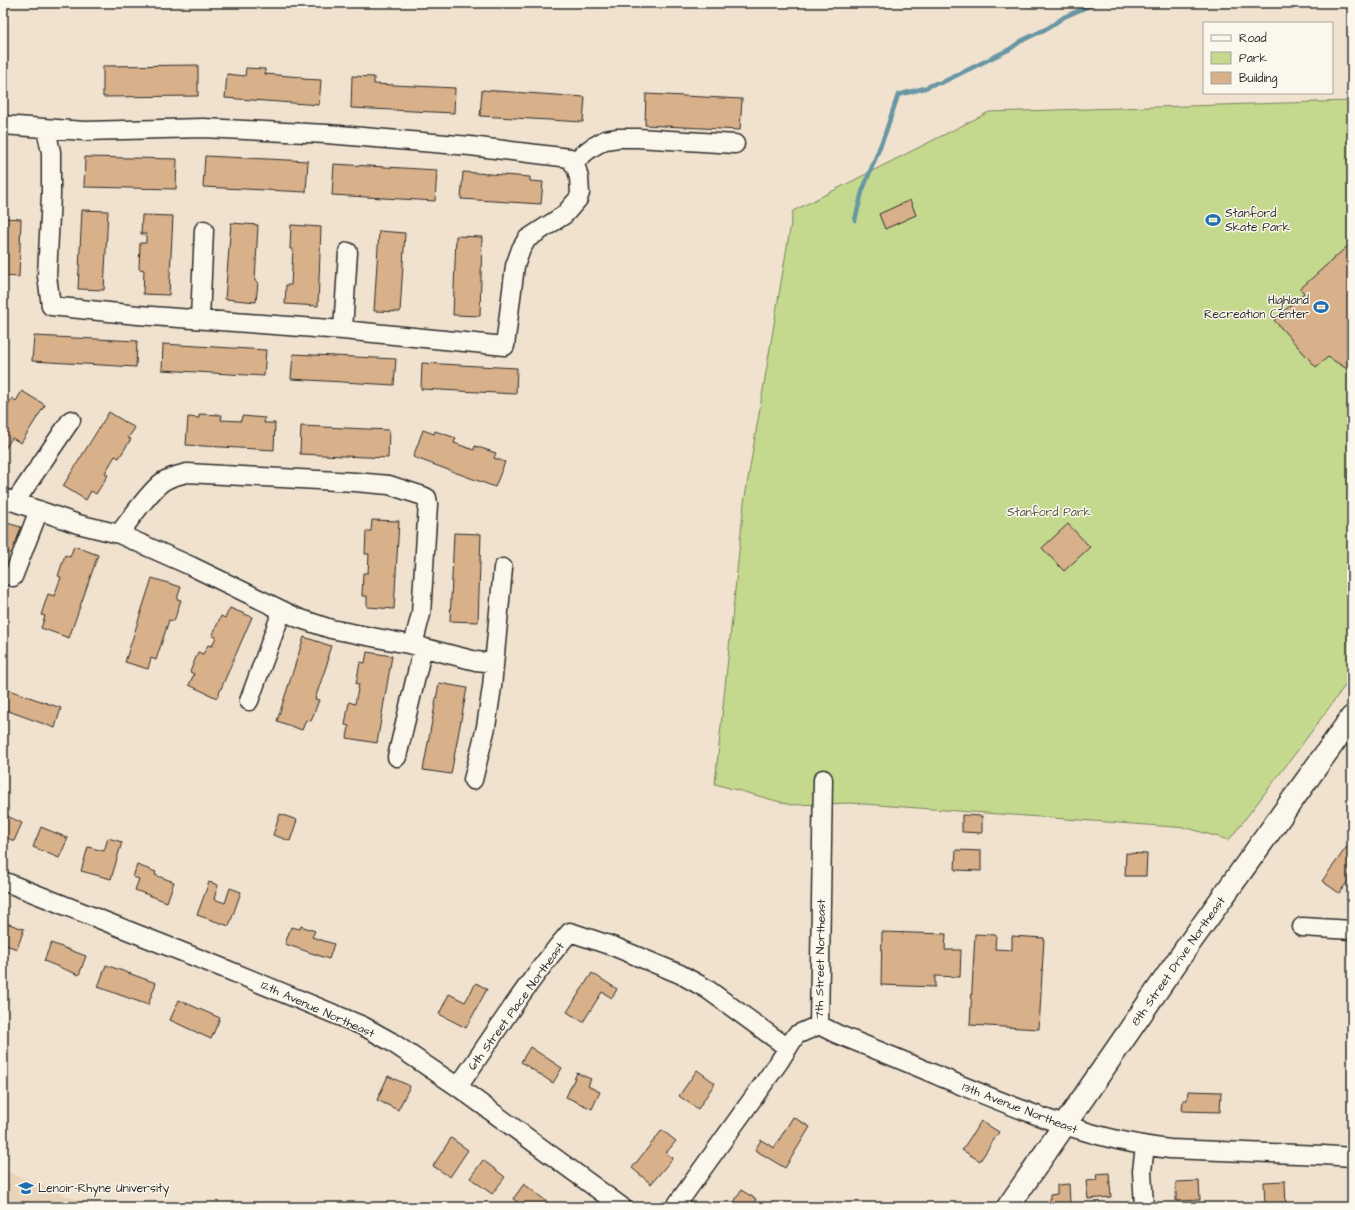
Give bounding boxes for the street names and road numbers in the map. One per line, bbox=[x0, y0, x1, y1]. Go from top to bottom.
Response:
street label: 8th Street Drive Northeast bbox=[1127, 893, 1230, 1029]
street label: 7th Street Northeast bbox=[811, 899, 830, 1019]
street label: 6th Street Place Northeast bbox=[464, 939, 569, 1074]
street label: 12th Avenue Northeast bbox=[258, 977, 378, 1042]
street label: 13th Avenue Northeast bbox=[960, 1079, 1080, 1138]

